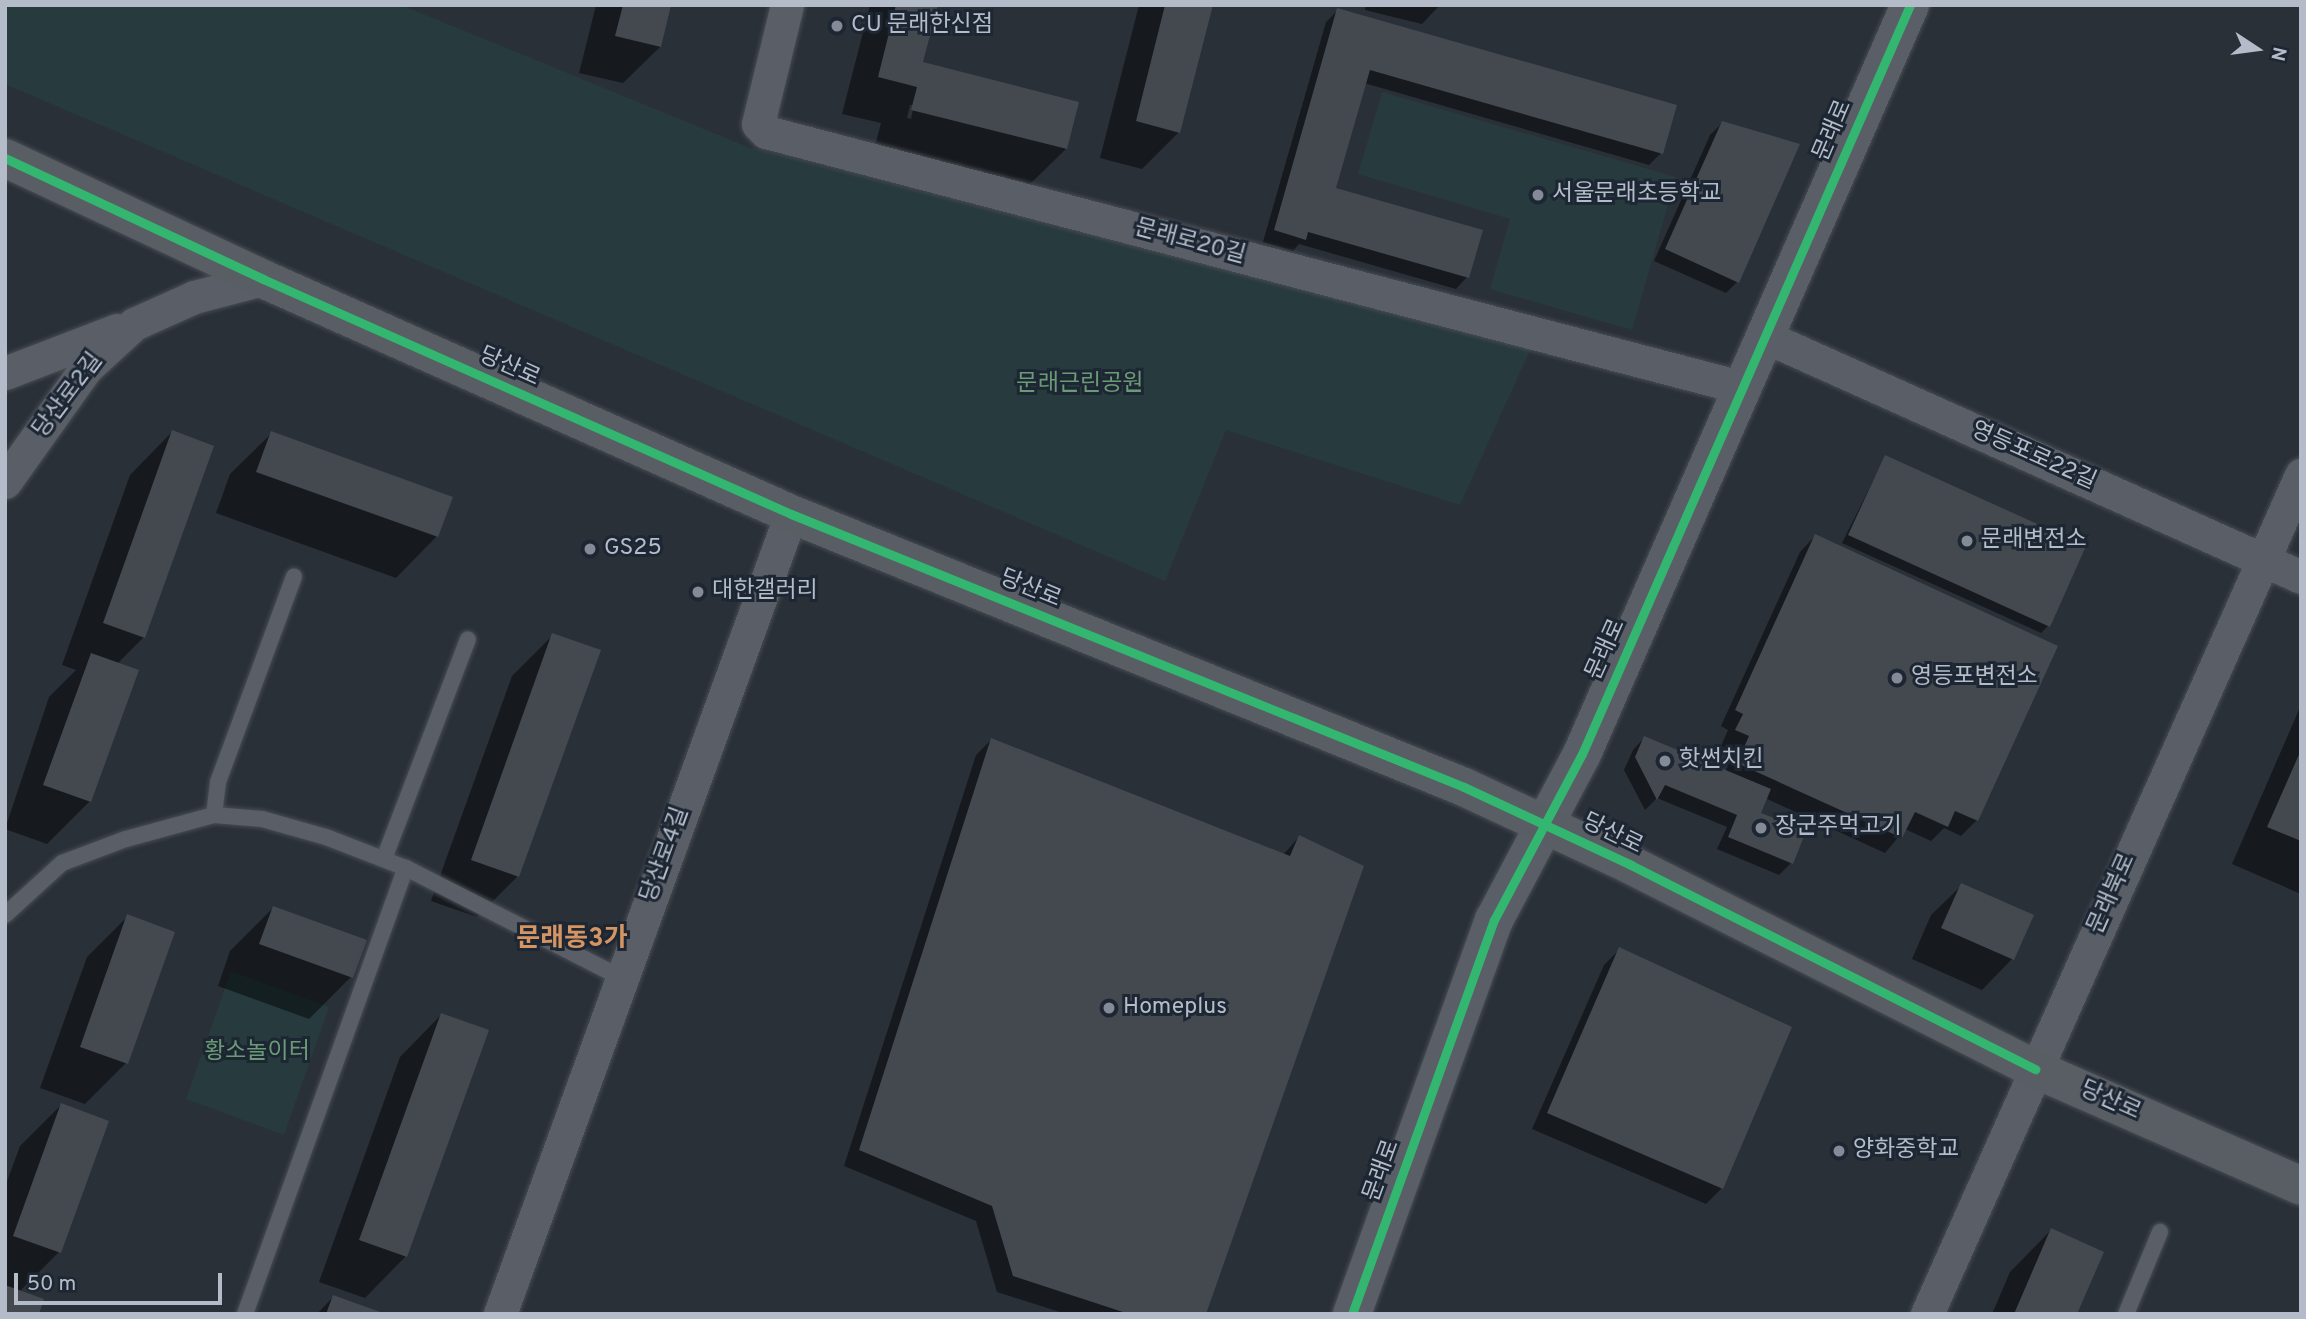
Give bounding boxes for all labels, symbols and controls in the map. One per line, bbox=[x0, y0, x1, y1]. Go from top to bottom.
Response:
place label: CU 문래한신점 bbox=[851, 12, 993, 40]
north arrow bbox=[2222, 14, 2292, 84]
marker: CU 문래한신점 bbox=[829, 18, 845, 34]
text: N bbox=[2264, 44, 2291, 63]
street label: 문래로 bbox=[1809, 96, 1859, 166]
place label: 서울문래초등학교 bbox=[1552, 181, 1721, 209]
marker: 서울문래초등학교 bbox=[1530, 187, 1546, 203]
street label: 문래로20길 bbox=[1132, 215, 1248, 271]
street label: 당산로 bbox=[474, 342, 544, 394]
street label: 당산로2길 bbox=[28, 348, 110, 444]
park label: 문래근린공원 bbox=[1017, 371, 1143, 399]
street label: 영등포로22길 bbox=[1966, 417, 2100, 497]
place label: 문래변전소 bbox=[1981, 527, 2087, 555]
marker: 문래변전소 bbox=[1959, 533, 1975, 549]
place label: GS25 bbox=[604, 535, 662, 563]
marker: GS25 bbox=[582, 541, 598, 557]
street label: 당산로 bbox=[995, 565, 1065, 615]
place label: 대한갤러리 bbox=[712, 578, 818, 606]
marker: 대한갤러리 bbox=[690, 584, 706, 600]
street label: 문래로 bbox=[1581, 615, 1633, 685]
place label: 영등포변전소 bbox=[1911, 664, 2038, 692]
marker: 영등포변전소 bbox=[1889, 670, 1905, 686]
place label: 핫썬치킨 bbox=[1679, 747, 1764, 775]
marker: 핫썬치킨 bbox=[1657, 753, 1673, 769]
street label: 당산로4길 bbox=[636, 804, 696, 906]
street label: 당산로 bbox=[1577, 809, 1647, 861]
place label: 장군주먹고기 bbox=[1775, 814, 1902, 842]
marker: 장군주먹고기 bbox=[1753, 820, 1769, 836]
street label: 문래북로 bbox=[2083, 850, 2143, 938]
district label: 문래동3가 bbox=[516, 924, 628, 956]
place label: Homeplus bbox=[1123, 994, 1227, 1022]
marker: Homeplus bbox=[1101, 1000, 1117, 1016]
park label: 황소놀이터 bbox=[204, 1039, 310, 1067]
street label: 당산로 bbox=[2075, 1076, 2145, 1128]
street label: 문래로 bbox=[1359, 1136, 1407, 1206]
place label: 양화중학교 bbox=[1853, 1137, 1959, 1165]
marker: 양화중학교 bbox=[1831, 1143, 1847, 1159]
scale bar bbox=[18, 1260, 226, 1304]
text: 50 m bbox=[27, 1271, 76, 1298]

